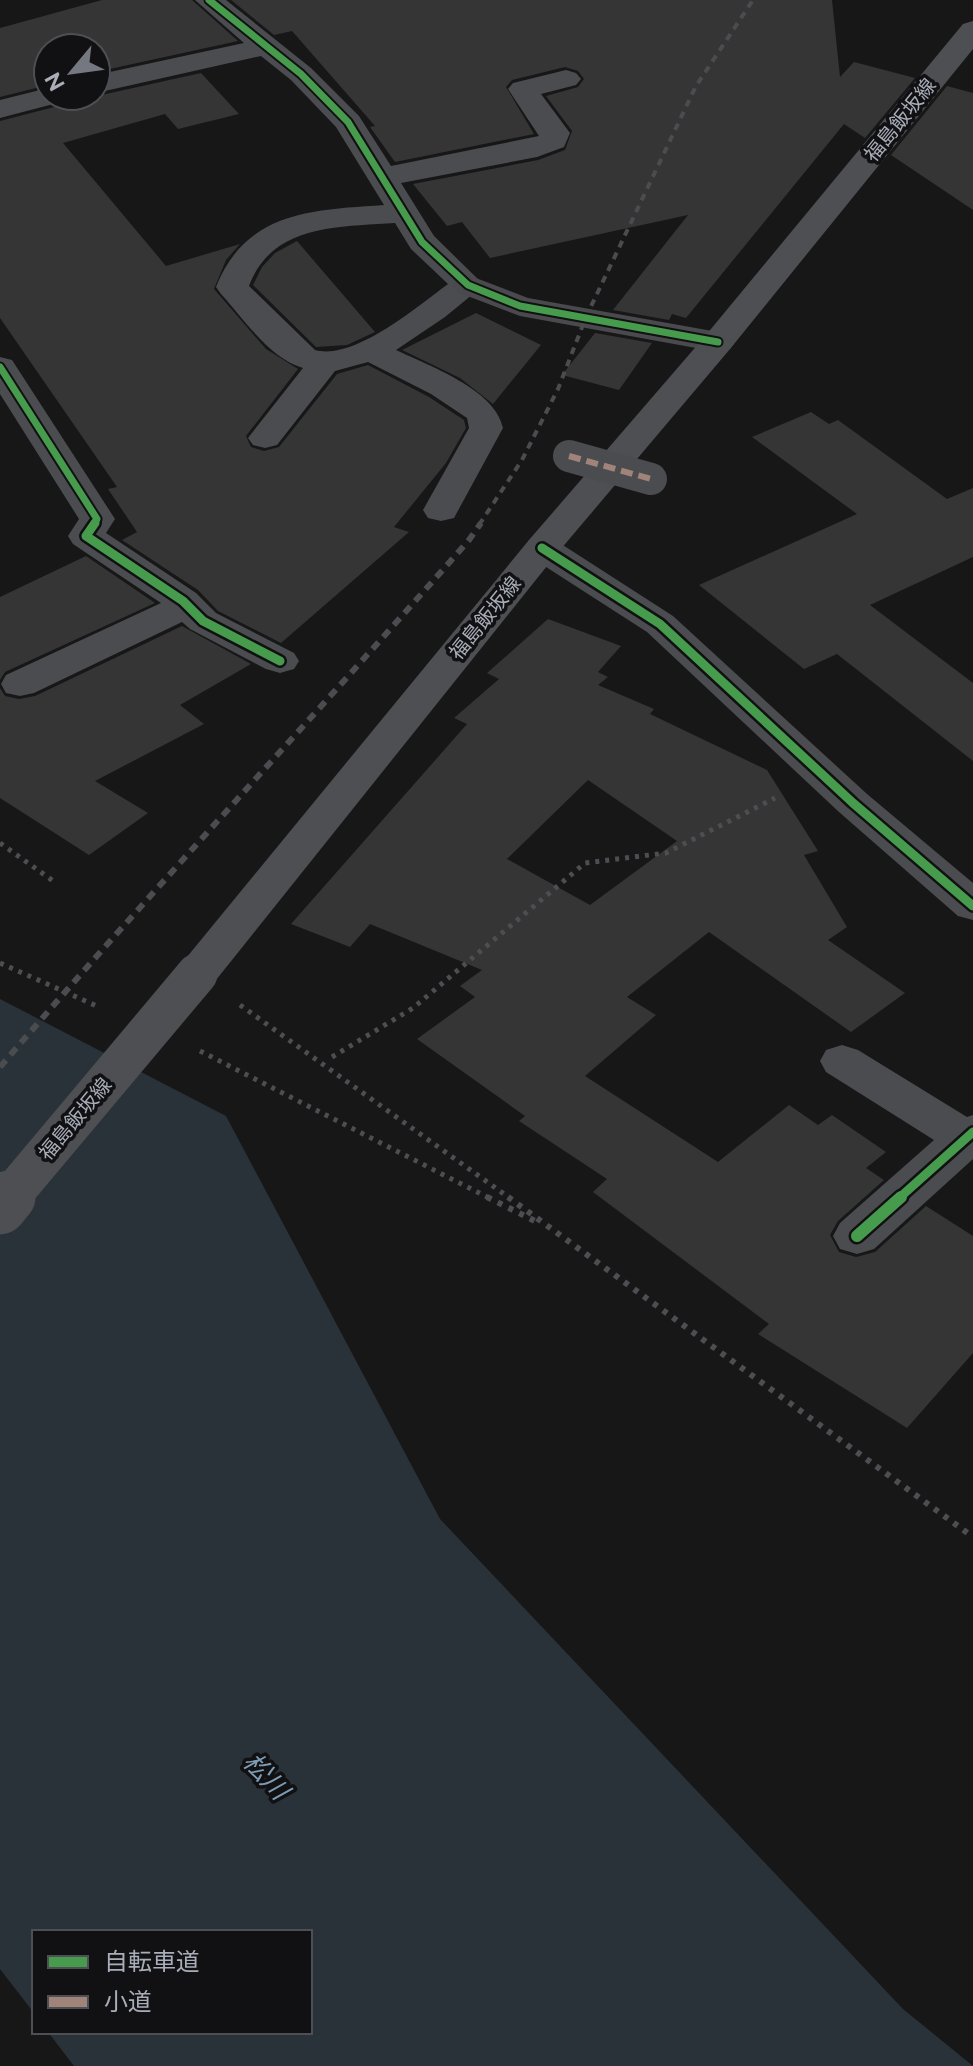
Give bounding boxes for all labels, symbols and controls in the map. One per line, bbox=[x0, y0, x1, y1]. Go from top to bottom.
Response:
north arrow bbox=[32, 32, 112, 112]
text: N bbox=[39, 68, 70, 95]
street label: 福島飯坂線 bbox=[859, 74, 941, 166]
street label: 福島飯坂線 bbox=[444, 572, 526, 664]
street label: 福島飯坂線 bbox=[34, 1073, 116, 1165]
water label: 松川 bbox=[237, 1747, 297, 1807]
legend bbox=[32, 1930, 312, 2034]
text: 自転車道 bbox=[104, 1947, 200, 1976]
text: 小道 bbox=[104, 1987, 152, 2016]

